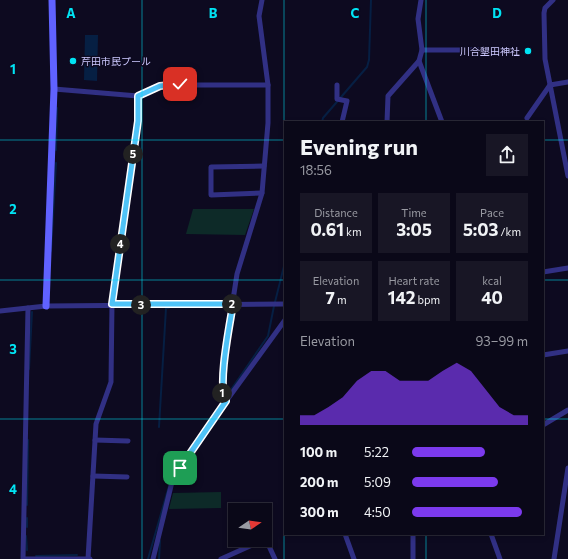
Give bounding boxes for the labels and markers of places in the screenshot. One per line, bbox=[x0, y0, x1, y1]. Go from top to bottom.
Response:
place label: 川合墾田神社 bbox=[460, 45, 520, 57]
marker: 川合墾田神社 bbox=[523, 46, 533, 56]
place label: 芹田市民プール bbox=[81, 55, 151, 67]
marker: 芹田市民プール bbox=[68, 56, 78, 66]
pin bbox=[163, 67, 197, 101]
pin: 5 bbox=[123, 144, 143, 164]
pin: 4 bbox=[110, 234, 130, 254]
pin: 2 bbox=[222, 294, 242, 314]
pin: 3 bbox=[131, 295, 151, 315]
pin: 1 bbox=[212, 383, 232, 403]
pin bbox=[163, 451, 197, 485]

